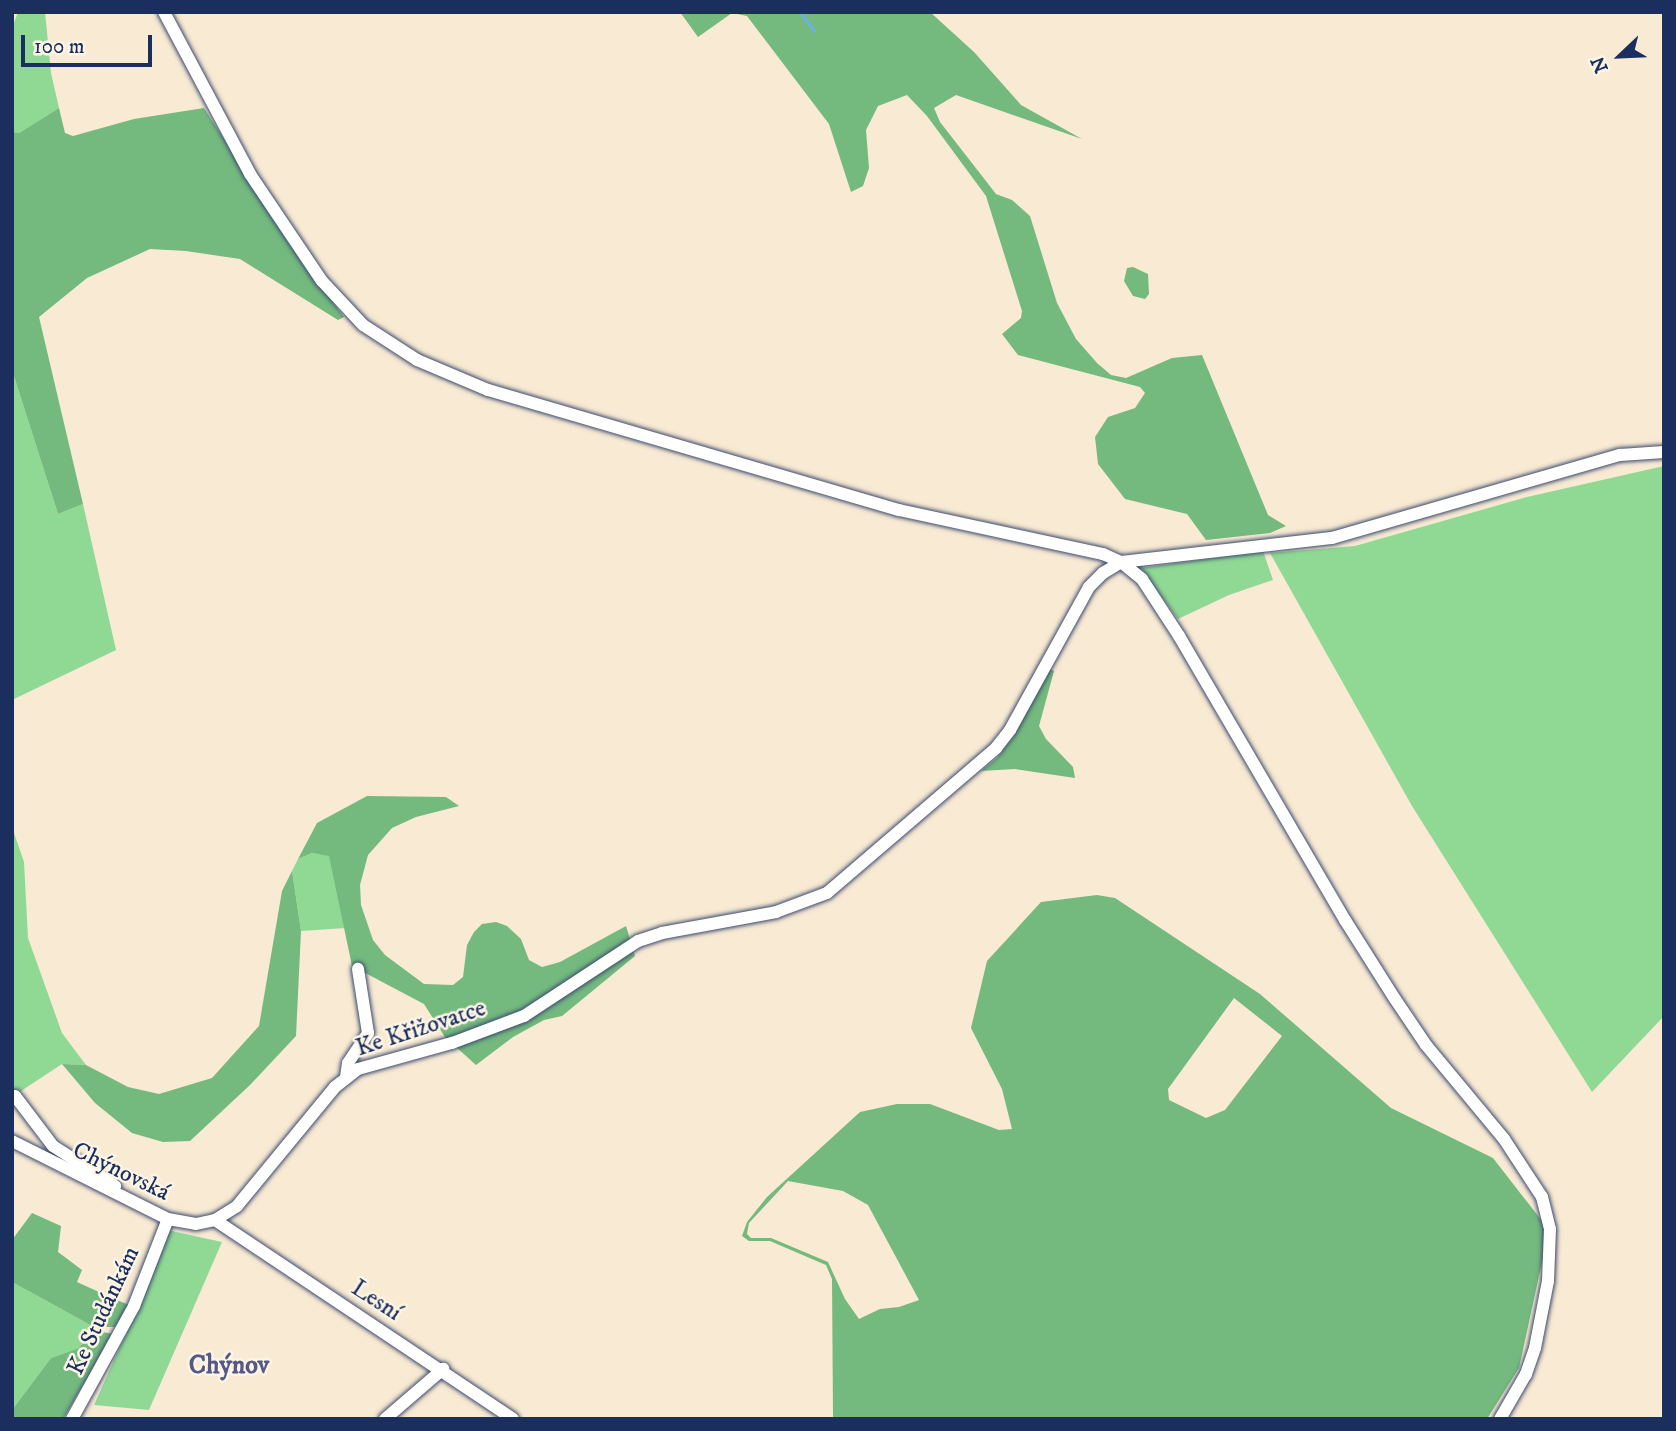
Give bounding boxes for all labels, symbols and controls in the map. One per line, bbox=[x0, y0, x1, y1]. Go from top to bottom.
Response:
scale bar bbox=[24, 21, 156, 65]
north arrow bbox=[1585, 21, 1655, 91]
text: 100 m bbox=[34, 34, 85, 60]
text: N bbox=[1587, 53, 1614, 76]
street label: Ke Křižovatce bbox=[353, 995, 489, 1063]
street label: Chýnovská bbox=[68, 1136, 174, 1208]
street label: Ke Studánkám bbox=[62, 1242, 146, 1380]
street label: Lesní bbox=[346, 1274, 406, 1328]
district label: Chýnov bbox=[189, 1350, 269, 1382]

